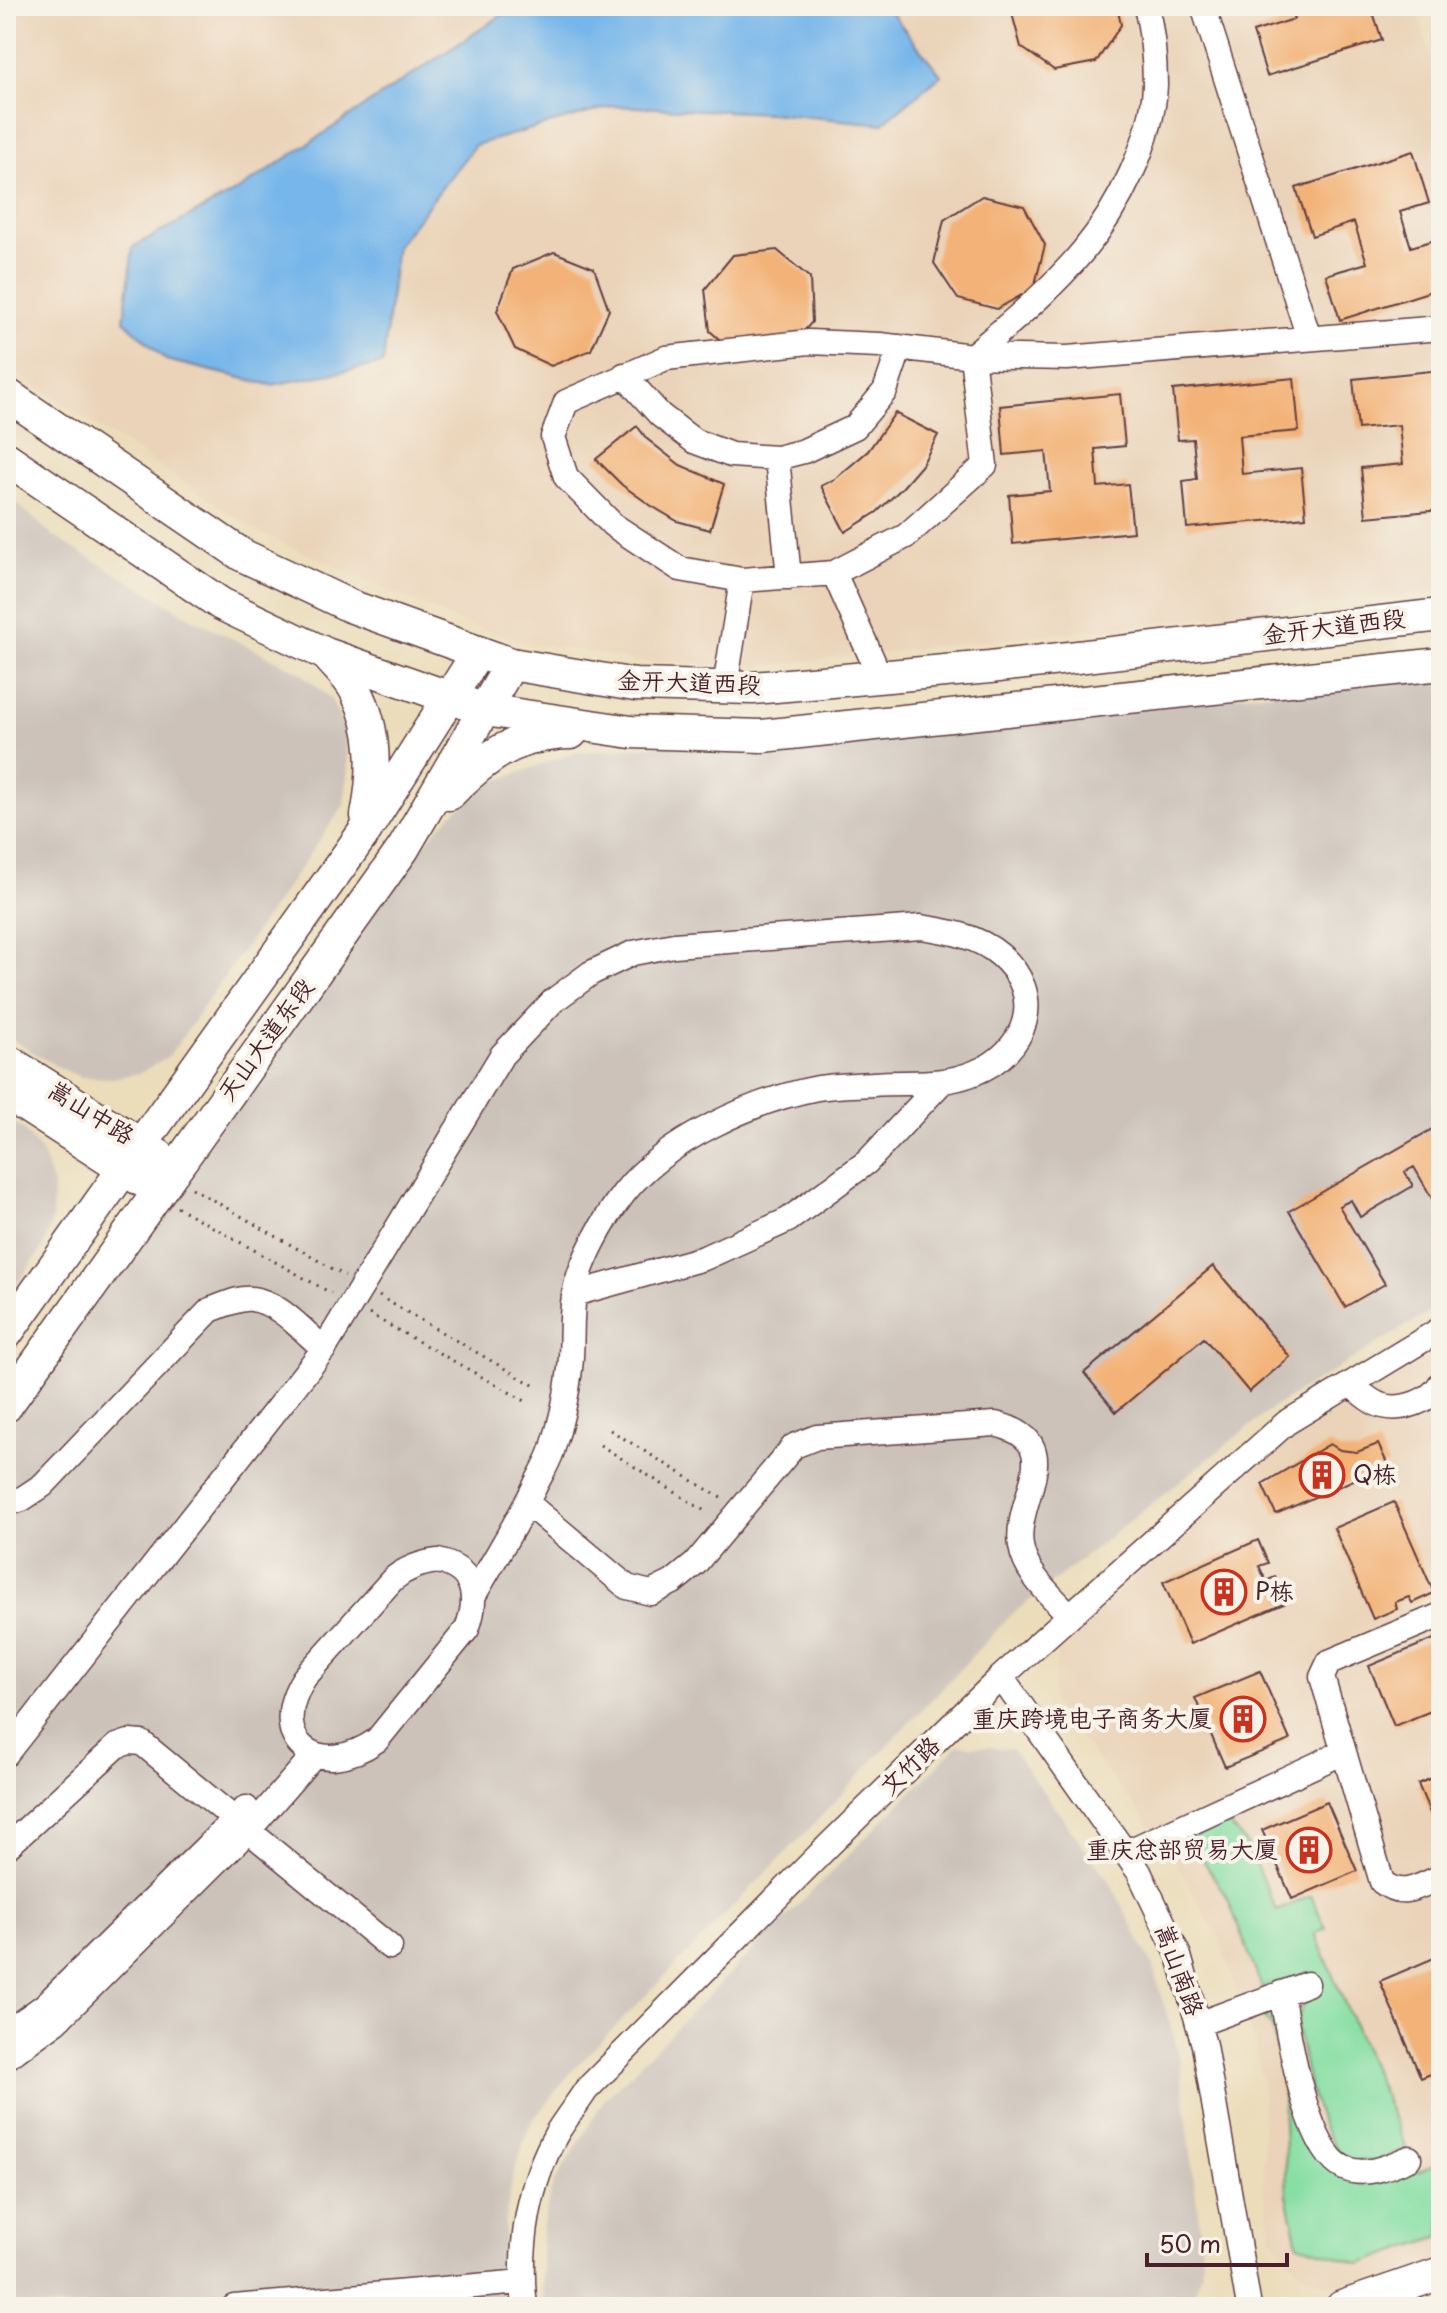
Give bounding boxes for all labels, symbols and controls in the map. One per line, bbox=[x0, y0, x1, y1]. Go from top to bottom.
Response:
street label: 金开大道西段 bbox=[1260, 598, 1407, 652]
street label: 金开大道西段 bbox=[616, 660, 762, 702]
street label: 天山大道东段 bbox=[207, 970, 321, 1108]
street label: 嵩山中路 bbox=[42, 1071, 142, 1152]
building icon: Q栋 bbox=[1298, 1451, 1346, 1499]
place label: Q栋 bbox=[1353, 1455, 1397, 1491]
building icon: P栋 bbox=[1200, 1568, 1248, 1616]
place label: P栋 bbox=[1255, 1572, 1294, 1608]
building icon: 重庆跨境电子商务大厦 bbox=[1219, 1695, 1267, 1743]
place label: 重庆跨境电子商务大厦 bbox=[972, 1699, 1212, 1735]
street label: 文竹路 bbox=[870, 1727, 947, 1803]
building icon: 重庆总部贸易大厦 bbox=[1285, 1826, 1333, 1874]
place label: 重庆总部贸易大厦 bbox=[1086, 1830, 1278, 1866]
street label: 嵩山南路 bbox=[1148, 1918, 1214, 2021]
scale bar bbox=[1147, 2217, 1287, 2267]
text: 50 m bbox=[1159, 2225, 1221, 2261]

